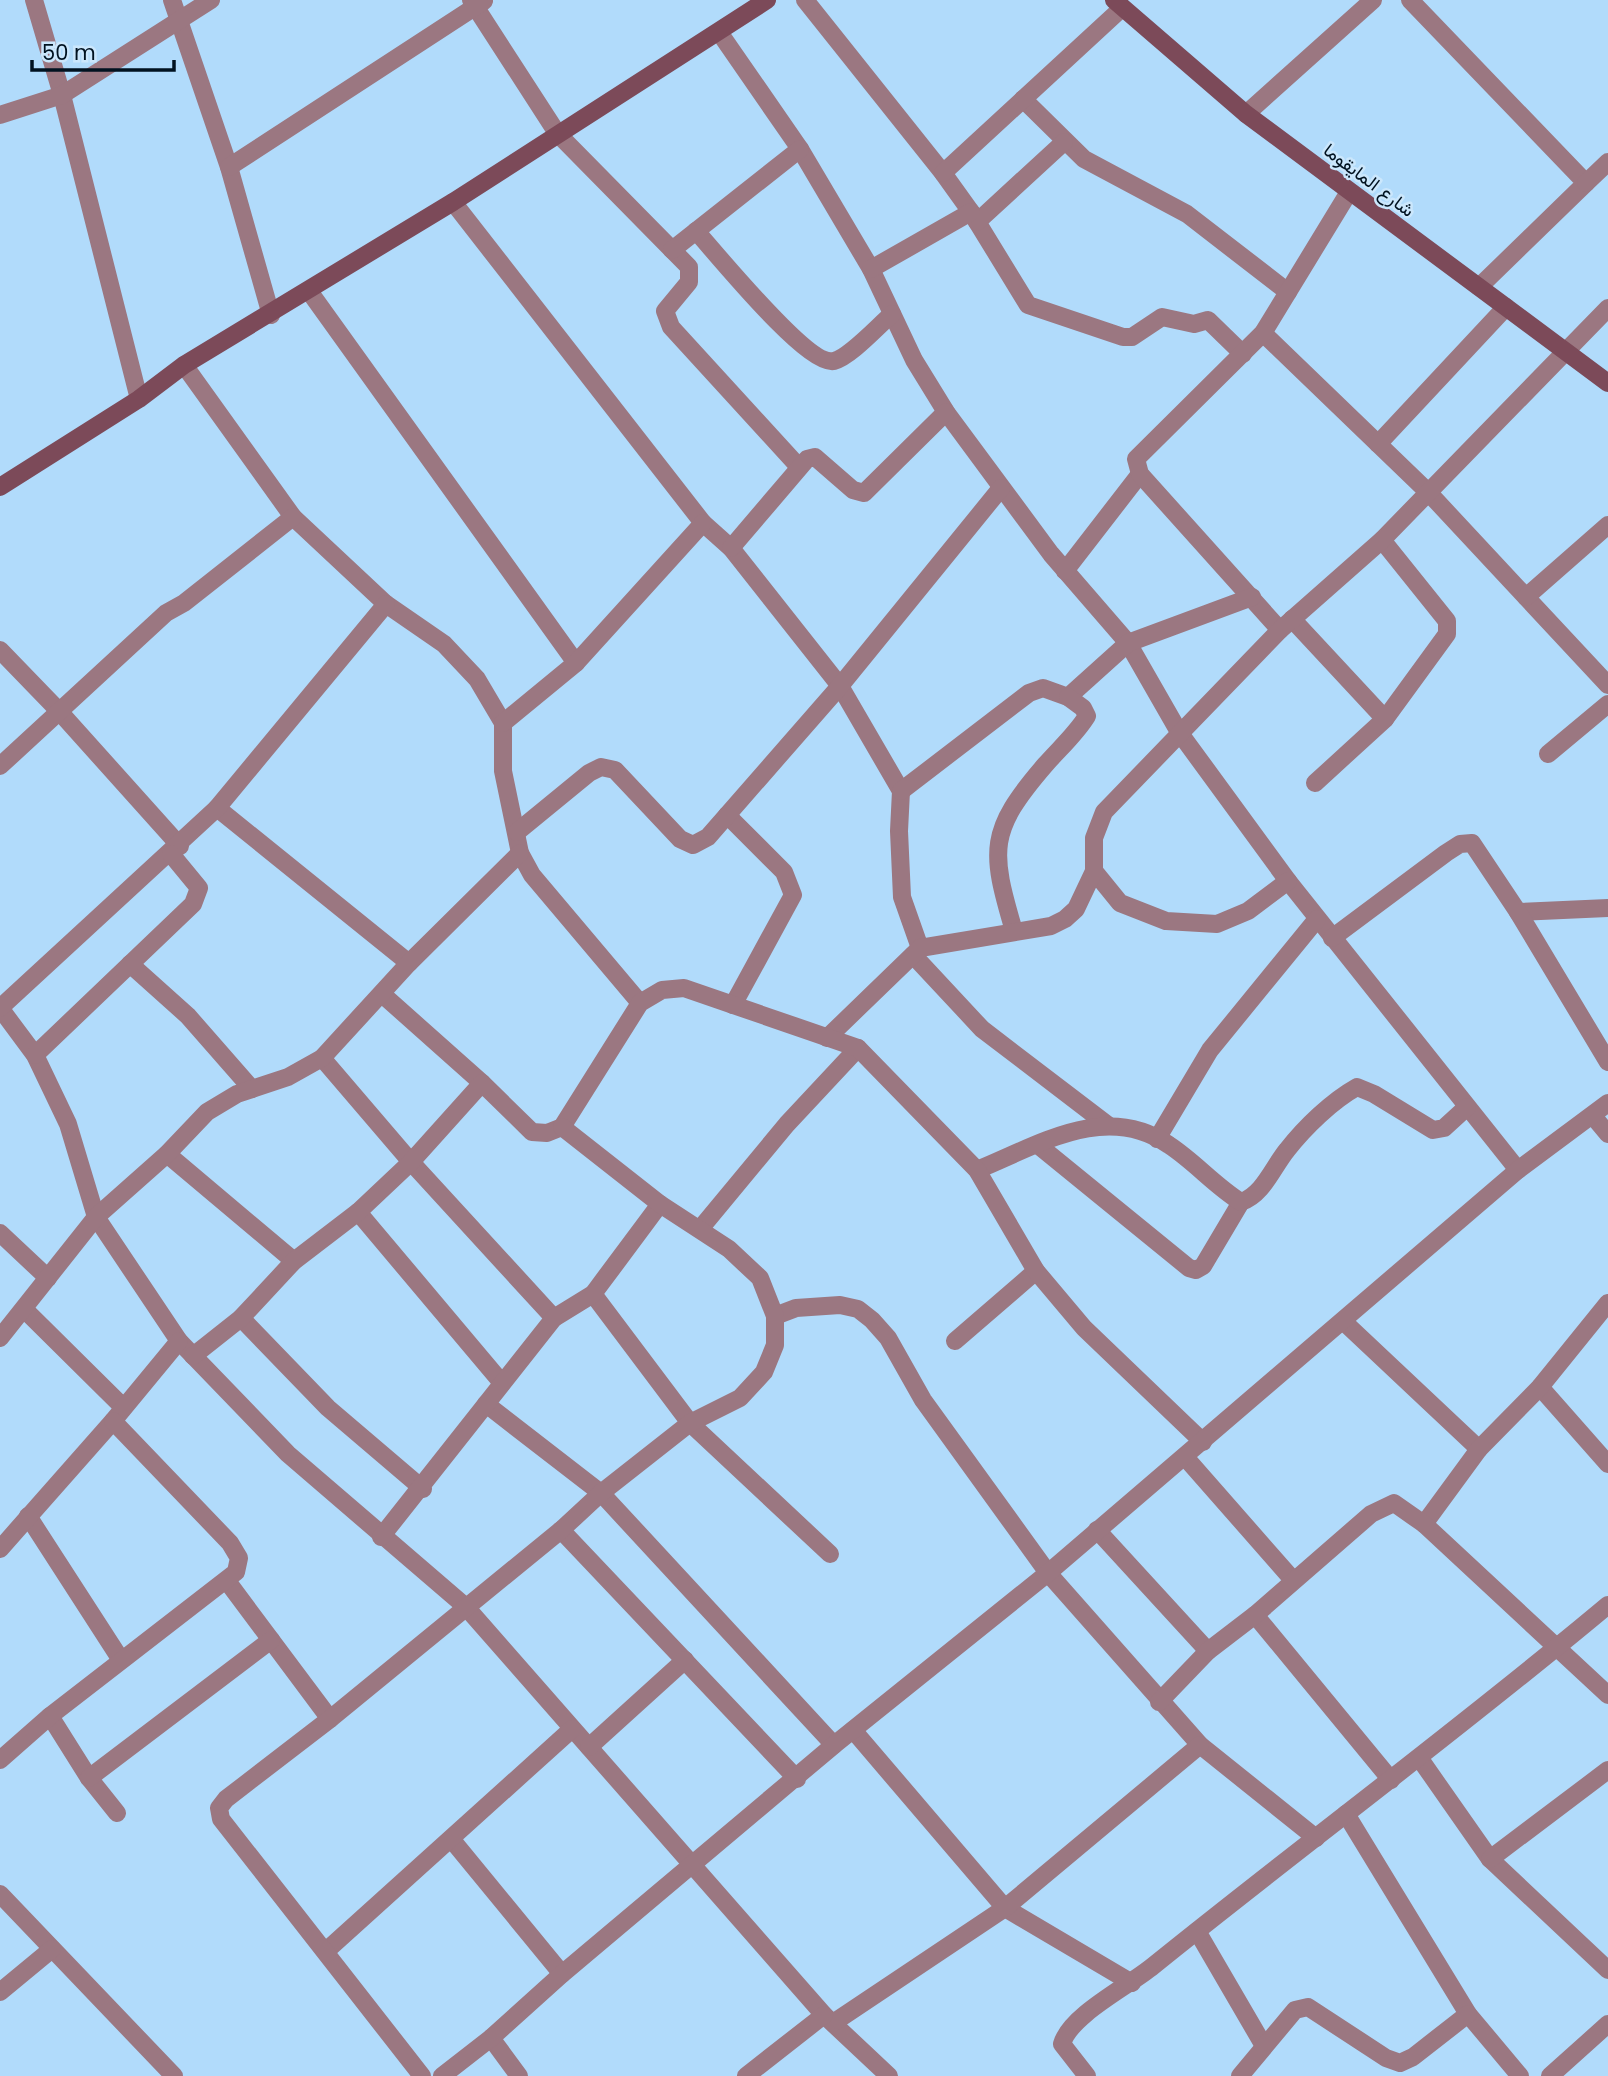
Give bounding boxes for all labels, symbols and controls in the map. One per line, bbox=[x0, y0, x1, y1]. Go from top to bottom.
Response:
scale bar bbox=[32, 28, 173, 72]
text: 50 m bbox=[42, 38, 96, 67]
street label: شارع المايقوما bbox=[1318, 137, 1420, 223]

